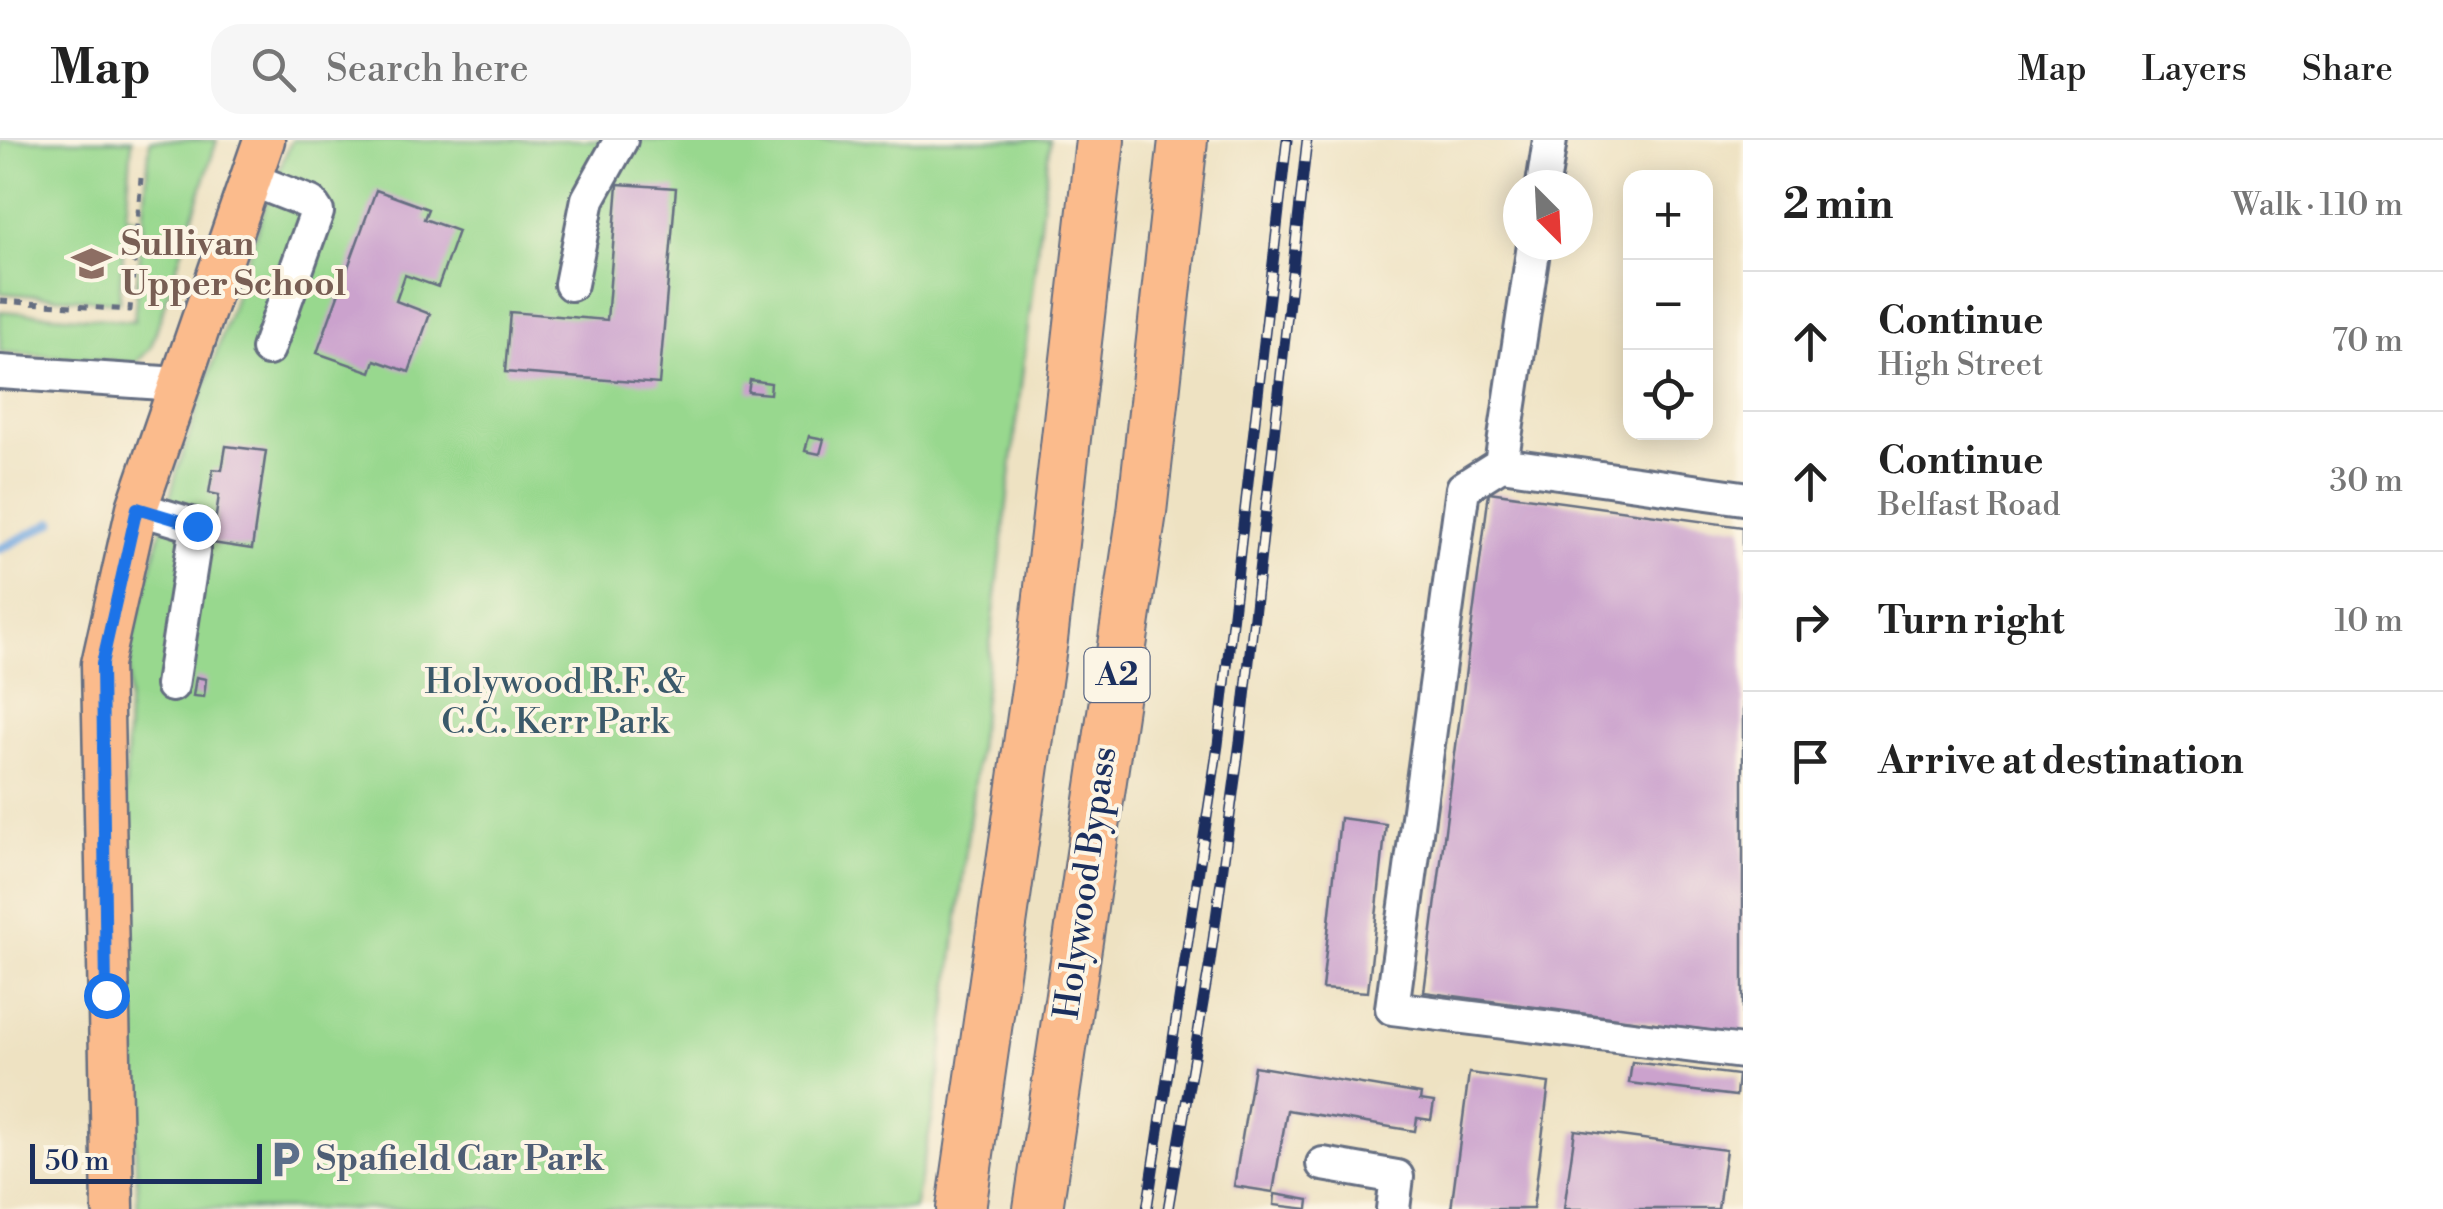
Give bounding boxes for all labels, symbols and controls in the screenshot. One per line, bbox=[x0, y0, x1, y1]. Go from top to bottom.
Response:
search box bbox=[211, 24, 911, 114]
text: Map bbox=[50, 39, 151, 99]
icon: search bbox=[246, 42, 301, 97]
text: Search here bbox=[326, 46, 529, 93]
text: Map bbox=[2018, 48, 2087, 91]
text: Layers bbox=[2142, 48, 2247, 91]
text: Share bbox=[2302, 48, 2393, 91]
north arrow bbox=[1503, 170, 1593, 260]
map controls bbox=[1623, 170, 1713, 440]
button: + bbox=[1623, 170, 1713, 260]
text: 2 min bbox=[1783, 179, 1893, 232]
text: Walk · 110 m bbox=[2232, 185, 2403, 225]
place label: Sullivan Upper School bbox=[121, 223, 346, 306]
school or university icon: Sullivan Upper School bbox=[70, 243, 112, 285]
button: − bbox=[1623, 260, 1713, 350]
text: Continue bbox=[1878, 298, 2043, 345]
icon: ahead bbox=[1783, 314, 1838, 369]
text: 70 m bbox=[2332, 321, 2403, 361]
text: High Street bbox=[1878, 345, 2043, 385]
button: locate bbox=[1623, 350, 1713, 440]
text: Continue bbox=[1878, 438, 2043, 485]
icon: ahead bbox=[1783, 454, 1838, 509]
text: 30 m bbox=[2329, 461, 2403, 501]
text: Belfast Road bbox=[1878, 485, 2060, 525]
route end bbox=[175, 504, 221, 550]
icon: right bbox=[1783, 594, 1838, 649]
text: Turn right bbox=[1878, 598, 2064, 645]
text: 10 m bbox=[2334, 601, 2403, 641]
road number: A2 bbox=[1084, 648, 1150, 702]
park label: Holywood R.F. & C.C. Kerr Park bbox=[425, 661, 685, 744]
icon: arrive bbox=[1783, 734, 1838, 789]
text: Arrive at destination bbox=[1878, 738, 2244, 785]
street label: Holywood Bypass bbox=[1046, 744, 1126, 1022]
route start bbox=[84, 973, 130, 1019]
parking icon: Spafield Car Park bbox=[265, 1138, 307, 1180]
place label: Spafield Car Park bbox=[316, 1138, 605, 1181]
scale bar bbox=[30, 1139, 262, 1184]
text: 50 m bbox=[45, 1144, 109, 1179]

